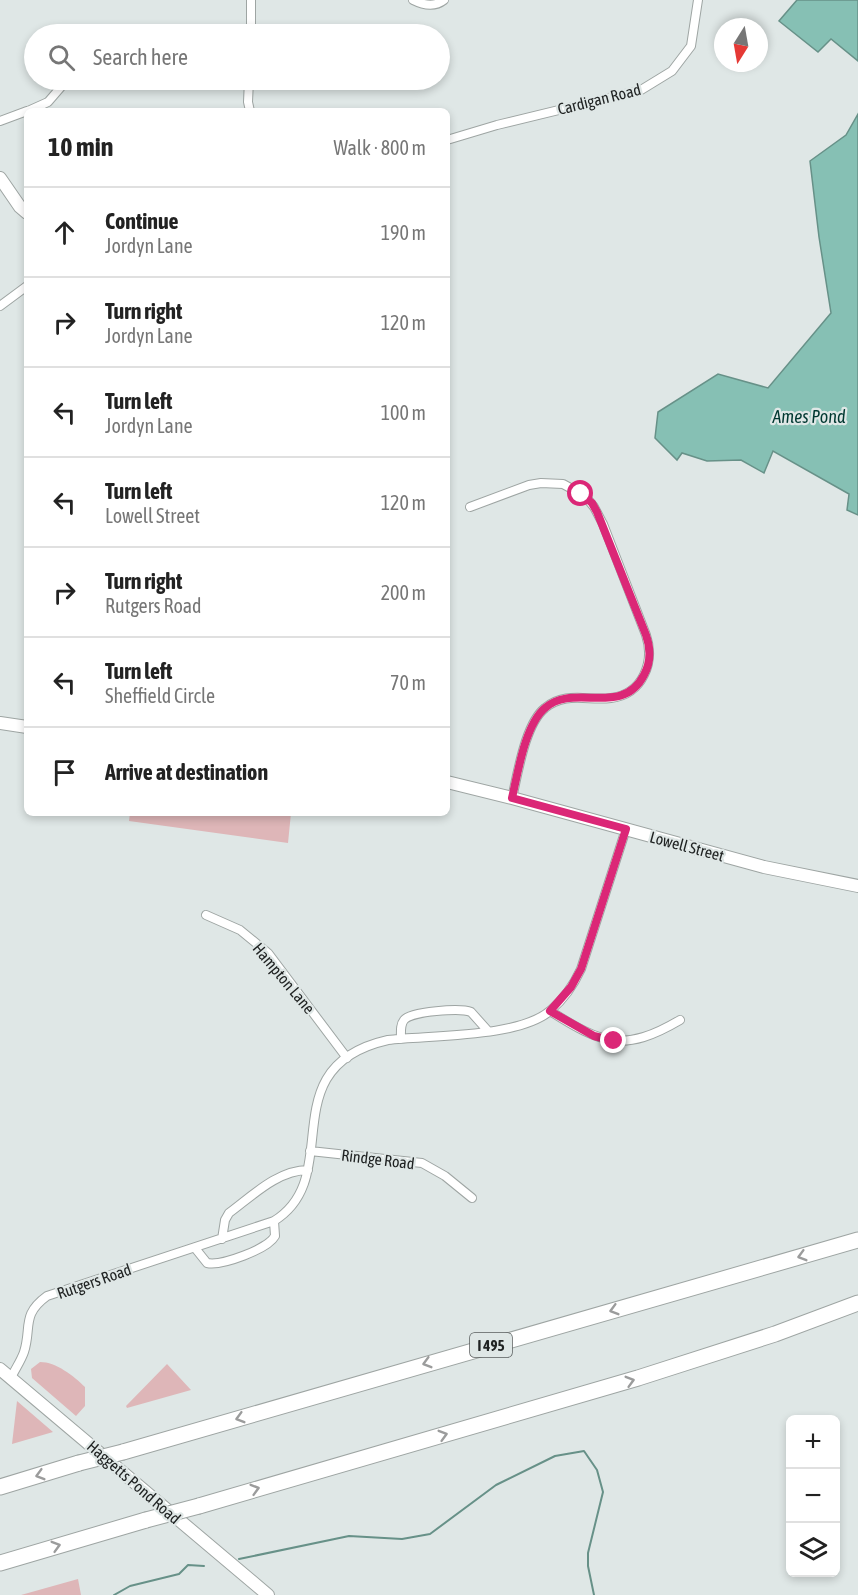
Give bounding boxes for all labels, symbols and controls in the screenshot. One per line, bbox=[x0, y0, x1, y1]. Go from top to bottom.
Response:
north arrow bbox=[714, 18, 768, 72]
search box bbox=[24, 24, 450, 90]
icon: search bbox=[45, 41, 78, 74]
text: Search here bbox=[93, 44, 188, 70]
street label: Cardigan Road bbox=[556, 80, 643, 119]
text: 10 min bbox=[48, 132, 113, 162]
text: Walk · 800 m bbox=[334, 136, 426, 159]
text: Continue bbox=[105, 208, 179, 234]
icon: ahead bbox=[48, 216, 81, 249]
text: 190 m bbox=[381, 221, 426, 244]
text: Jordyn Lane bbox=[105, 234, 193, 257]
text: Turn right bbox=[105, 298, 182, 324]
icon: right bbox=[48, 306, 81, 339]
text: 120 m bbox=[381, 311, 426, 334]
text: Jordyn Lane bbox=[105, 324, 193, 347]
text: Turn left bbox=[105, 388, 172, 414]
icon: left bbox=[48, 396, 81, 429]
text: 100 m bbox=[381, 401, 426, 424]
water label: Ames Pond bbox=[771, 406, 846, 427]
text: Jordyn Lane bbox=[105, 414, 193, 437]
text: Turn left bbox=[105, 478, 172, 504]
route start bbox=[567, 480, 593, 506]
icon: left bbox=[48, 486, 81, 519]
text: 120 m bbox=[381, 491, 426, 514]
text: Lowell Street bbox=[105, 504, 200, 527]
text: Turn right bbox=[105, 568, 182, 594]
icon: right bbox=[48, 576, 81, 609]
text: 200 m bbox=[381, 581, 426, 604]
text: Rutgers Road bbox=[105, 594, 202, 617]
text: Turn left bbox=[105, 658, 172, 684]
icon: left bbox=[48, 666, 81, 699]
text: 70 m bbox=[390, 671, 426, 694]
text: Sheffield Circle bbox=[105, 684, 215, 707]
icon: arrive bbox=[48, 756, 81, 789]
text: Arrive at destination bbox=[105, 759, 268, 785]
street label: Lowell Street bbox=[648, 827, 726, 865]
street label: Hampton Lane bbox=[249, 939, 319, 1018]
route end bbox=[600, 1027, 626, 1053]
street label: Rindge Road bbox=[340, 1146, 416, 1173]
one-way arrow bbox=[797, 1249, 808, 1261]
street label: Rutgers Road bbox=[55, 1260, 134, 1303]
one-way arrow bbox=[610, 1303, 620, 1315]
road number: I 495 bbox=[470, 1333, 512, 1357]
one-way arrow bbox=[422, 1356, 432, 1369]
one-way arrow bbox=[624, 1376, 635, 1388]
one-way arrow bbox=[235, 1411, 245, 1423]
map controls bbox=[786, 1415, 840, 1577]
button: + bbox=[786, 1415, 840, 1469]
one-way arrow bbox=[437, 1430, 448, 1442]
street label: Haggetts Pond Road bbox=[83, 1437, 184, 1528]
one-way arrow bbox=[35, 1468, 46, 1480]
button: − bbox=[786, 1469, 840, 1523]
one-way arrow bbox=[250, 1484, 260, 1496]
button: layers bbox=[786, 1523, 840, 1577]
one-way arrow bbox=[50, 1541, 61, 1553]

